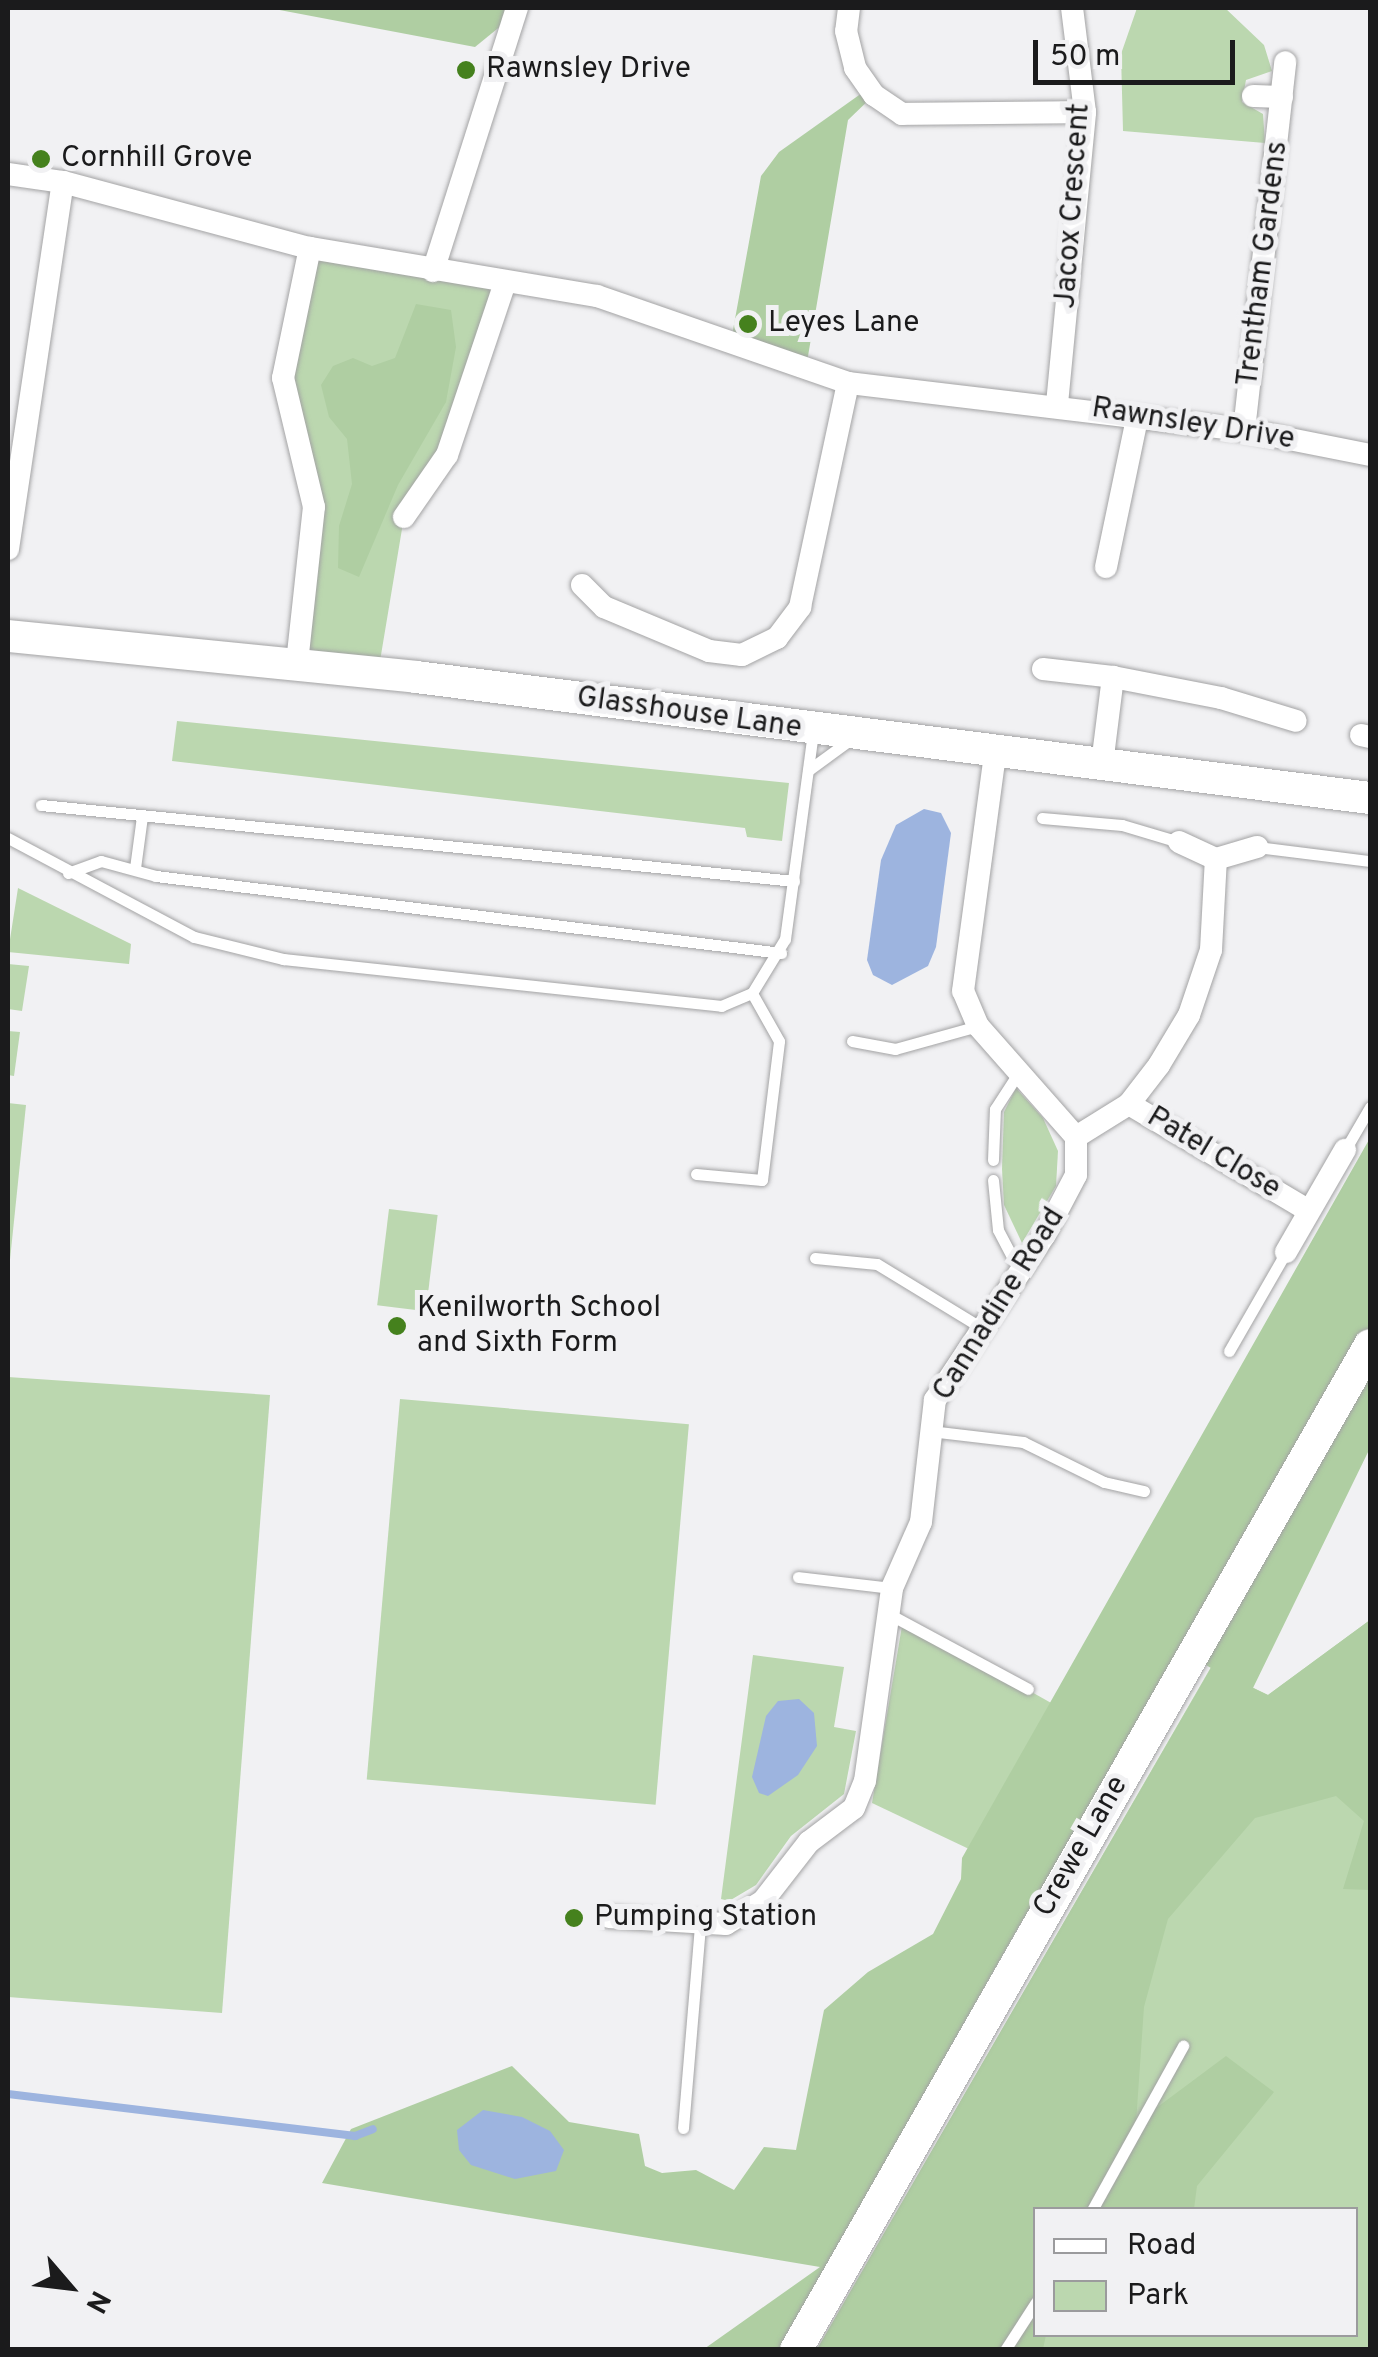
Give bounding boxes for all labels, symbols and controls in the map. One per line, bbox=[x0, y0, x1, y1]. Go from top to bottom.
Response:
scale bar bbox=[1038, 20, 1240, 82]
text: 50 m bbox=[1050, 39, 1120, 76]
place label: Rawnsley Drive bbox=[486, 52, 691, 88]
marker: Rawnsley Drive bbox=[455, 59, 477, 81]
street label: Jacox Crescent bbox=[1049, 102, 1099, 310]
street label: Trentham Gardens bbox=[1231, 139, 1297, 389]
place label: Cornhill Grove bbox=[61, 141, 252, 177]
marker: Cornhill Grove bbox=[30, 148, 52, 170]
place label: Leyes Lane bbox=[768, 306, 919, 342]
marker: Leyes Lane bbox=[737, 313, 759, 335]
street label: Rawnsley Drive bbox=[1089, 391, 1297, 459]
street label: Glasshouse Lane bbox=[574, 680, 804, 748]
street label: Patel Close bbox=[1140, 1100, 1286, 1208]
street label: Cannadine Road bbox=[926, 1202, 1074, 1408]
place label: Kenilworth School and Sixth Form bbox=[417, 1291, 661, 1362]
marker: Kenilworth School and Sixth Form bbox=[386, 1315, 408, 1337]
street label: Crewe Lane bbox=[1027, 1770, 1137, 1924]
place label: Pumping Station bbox=[594, 1900, 817, 1936]
marker: Pumping Station bbox=[563, 1907, 585, 1929]
legend bbox=[1033, 2207, 1358, 2337]
text: Road bbox=[1127, 2228, 1196, 2265]
north arrow bbox=[20, 2237, 120, 2337]
text: Park bbox=[1127, 2278, 1189, 2315]
text: N bbox=[76, 2284, 117, 2318]

